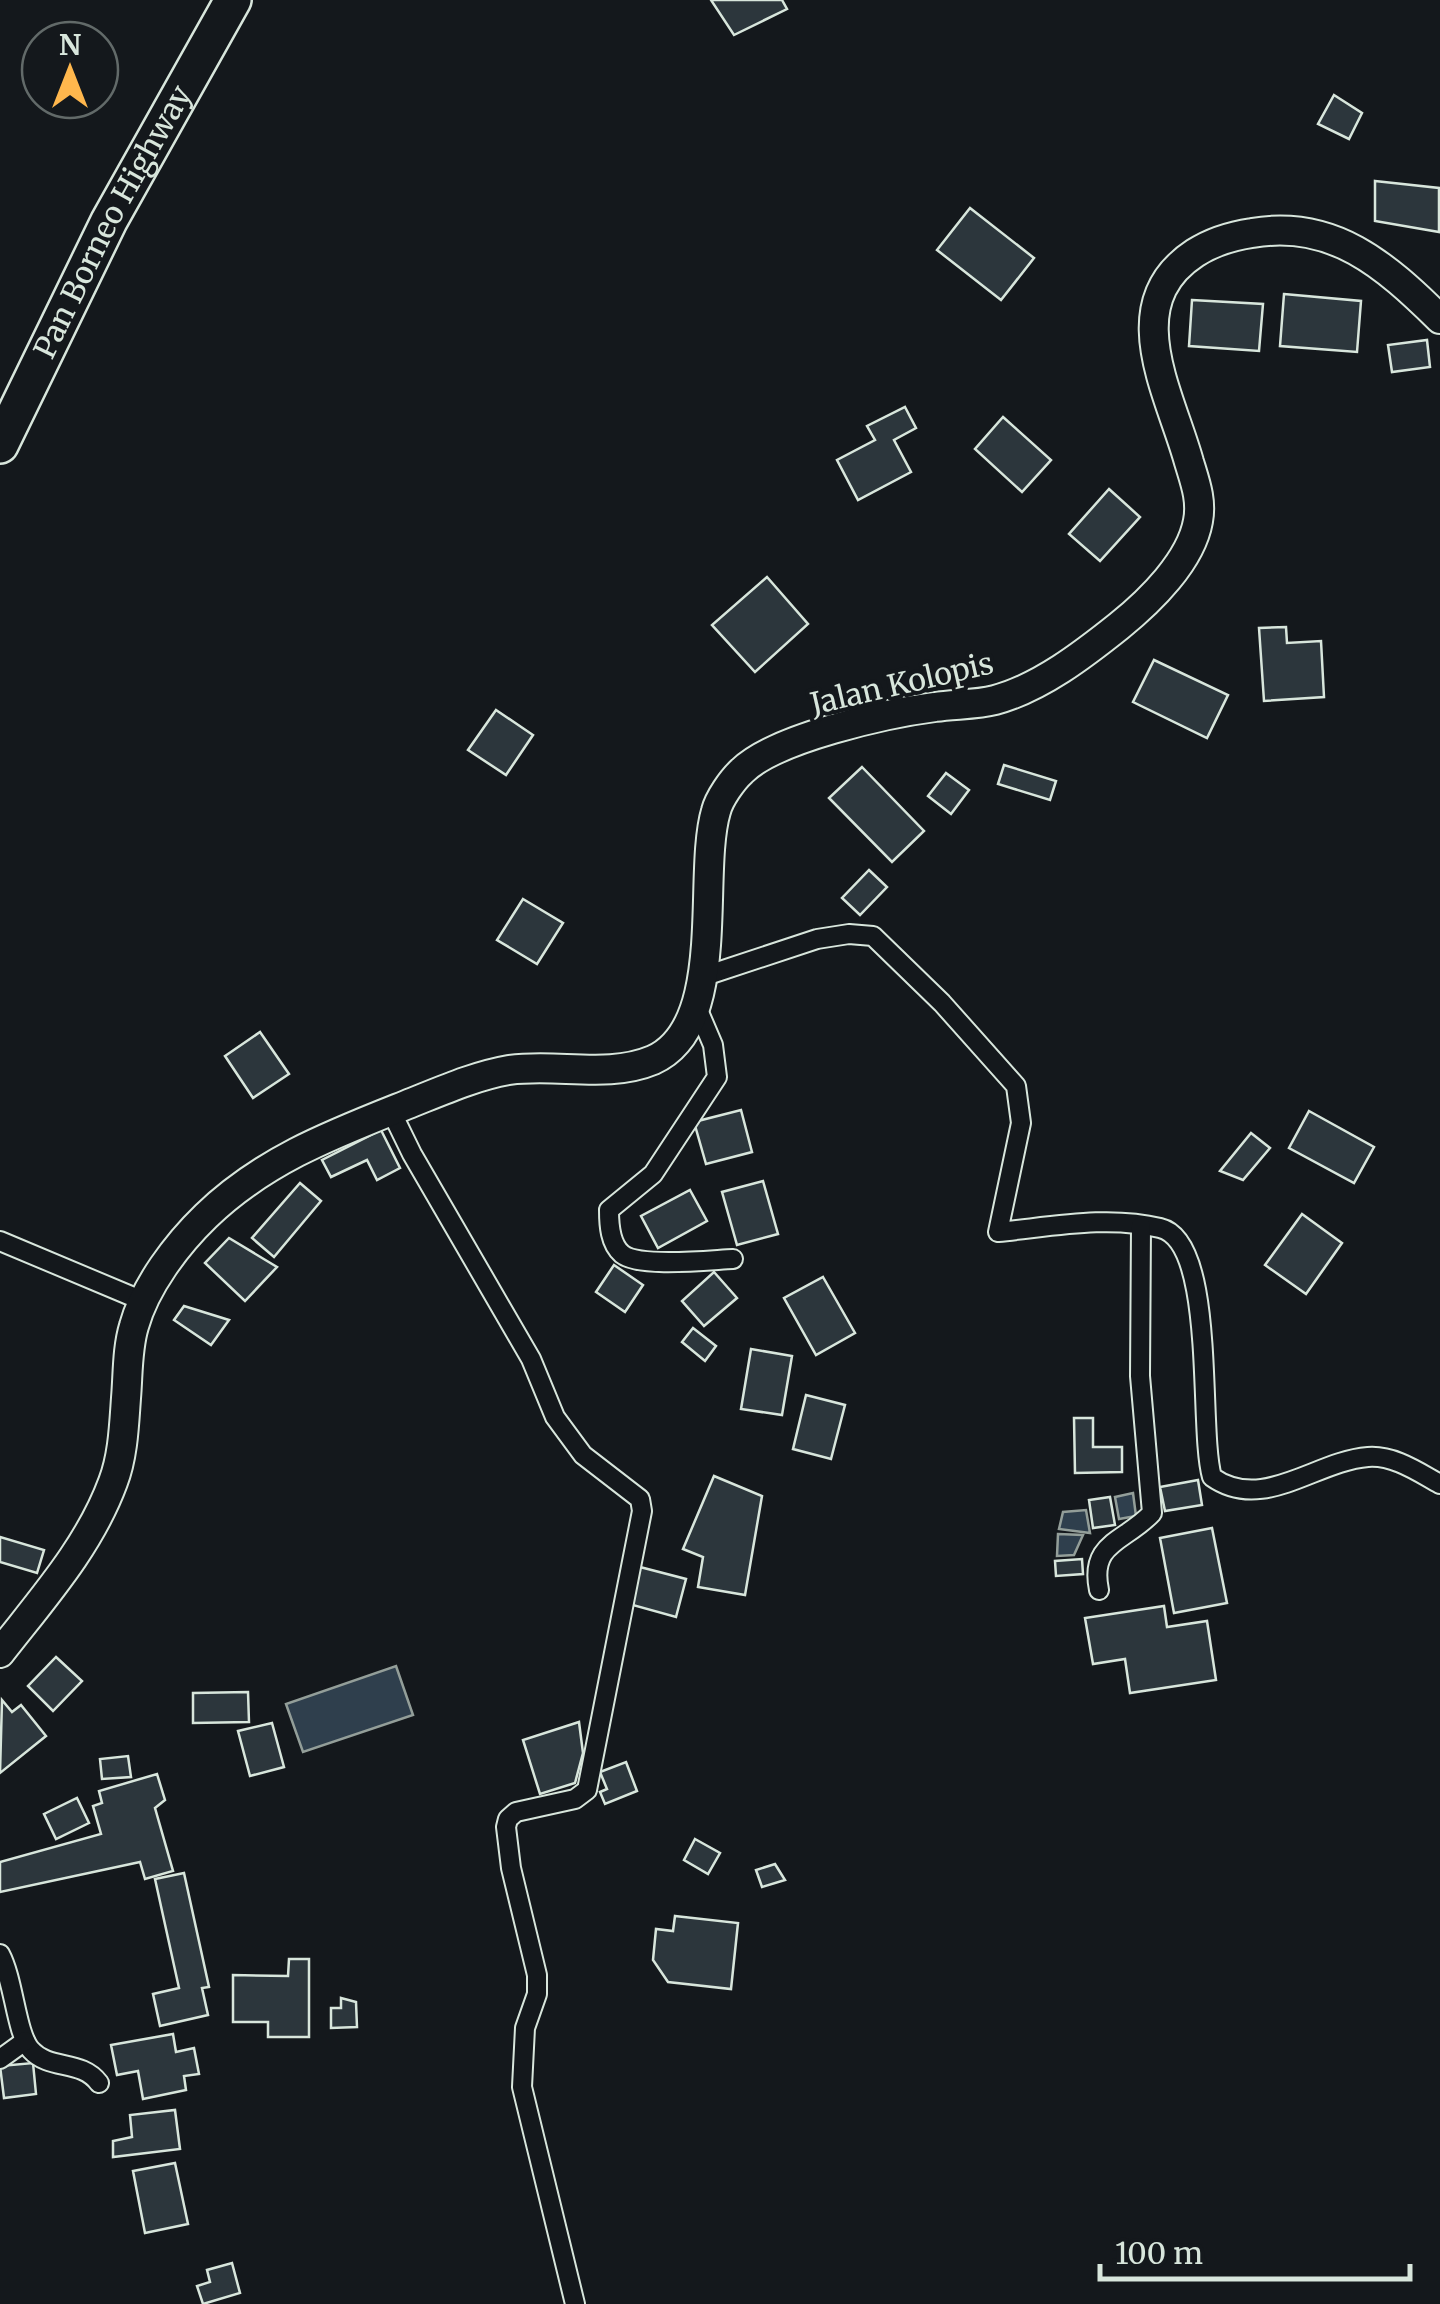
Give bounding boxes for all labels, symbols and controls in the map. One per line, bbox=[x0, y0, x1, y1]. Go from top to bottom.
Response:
north arrow bbox=[20, 20, 120, 120]
text: N bbox=[59, 27, 81, 63]
street label: Pan Borneo Highway bbox=[25, 78, 200, 364]
street label: Jalan Kolopis bbox=[806, 644, 997, 723]
scale bar bbox=[1100, 2219, 1410, 2281]
text: 100 m bbox=[1115, 2234, 1203, 2272]

